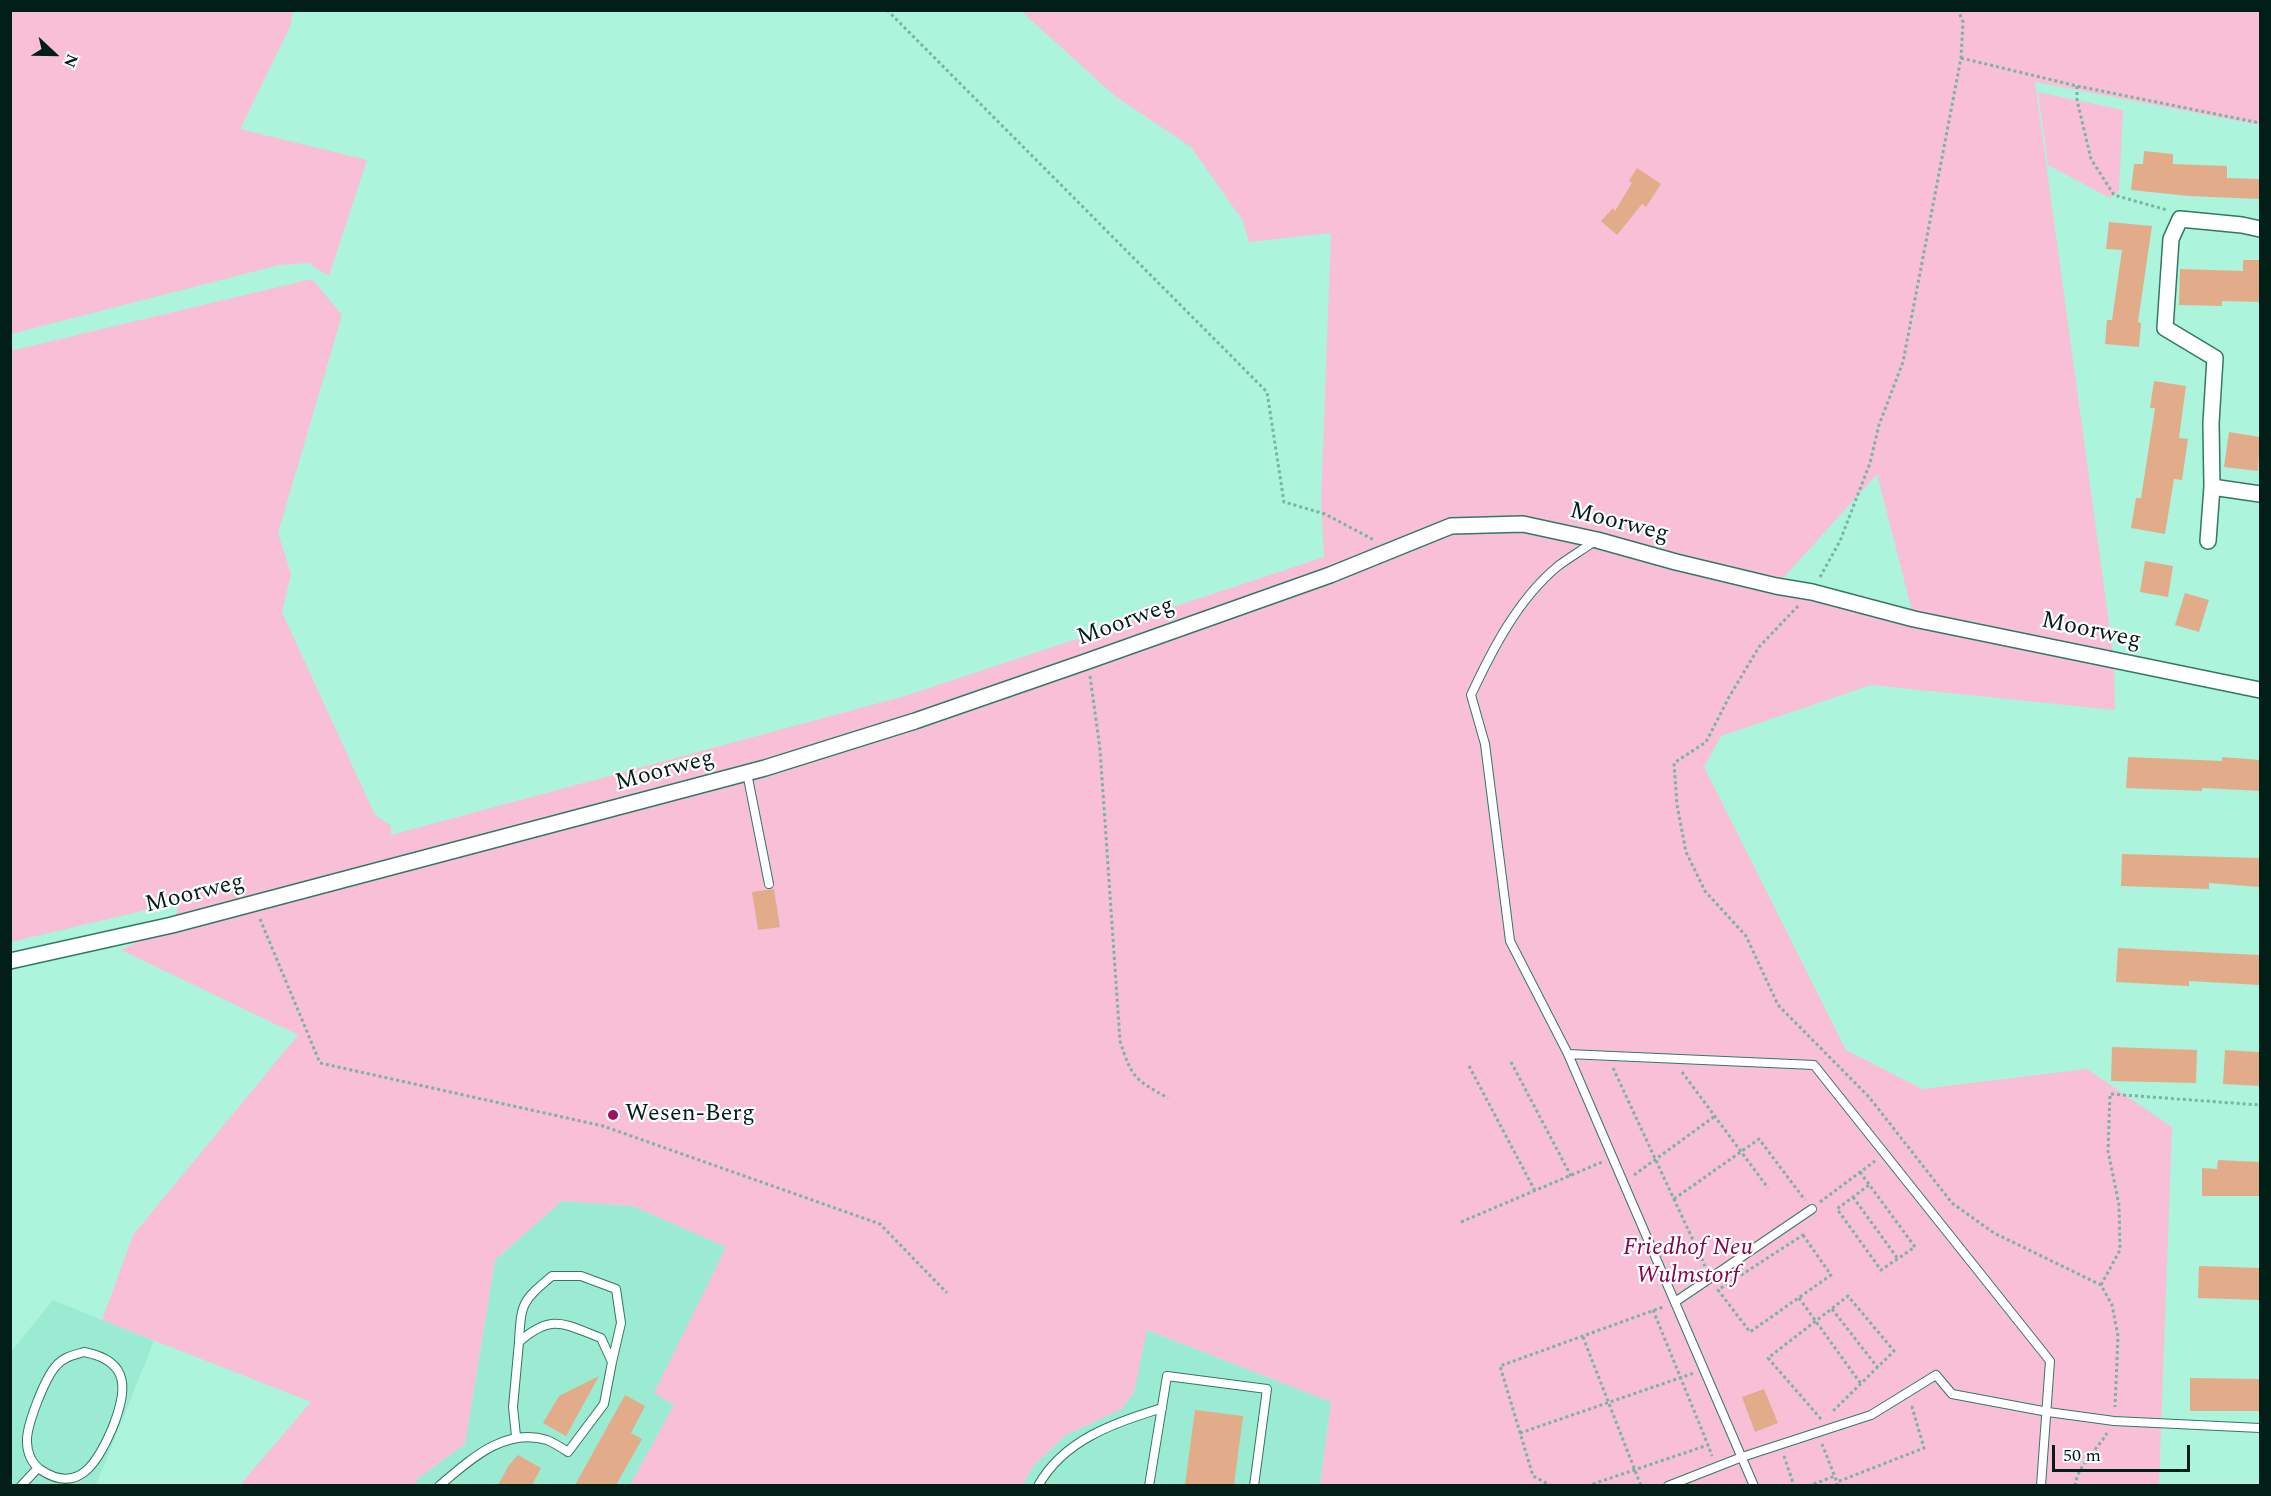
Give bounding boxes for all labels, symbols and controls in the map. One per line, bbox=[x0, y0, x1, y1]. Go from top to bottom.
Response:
north arrow bbox=[24, 24, 84, 84]
text: N bbox=[57, 50, 84, 71]
street label: Moorweg bbox=[1566, 498, 1672, 550]
street label: Moorweg bbox=[1073, 592, 1179, 654]
street label: Moorweg bbox=[2038, 607, 2144, 657]
street label: Moorweg bbox=[612, 745, 718, 799]
street label: Moorweg bbox=[142, 869, 248, 921]
place label: Wesen-Berg bbox=[625, 1101, 755, 1129]
marker: Wesen-Berg bbox=[606, 1108, 620, 1122]
park label: Friedhof Neu Wulmstorf bbox=[1623, 1235, 1753, 1291]
scale bar bbox=[2055, 1433, 2193, 1471]
text: 50 m bbox=[2063, 1442, 2101, 1469]

